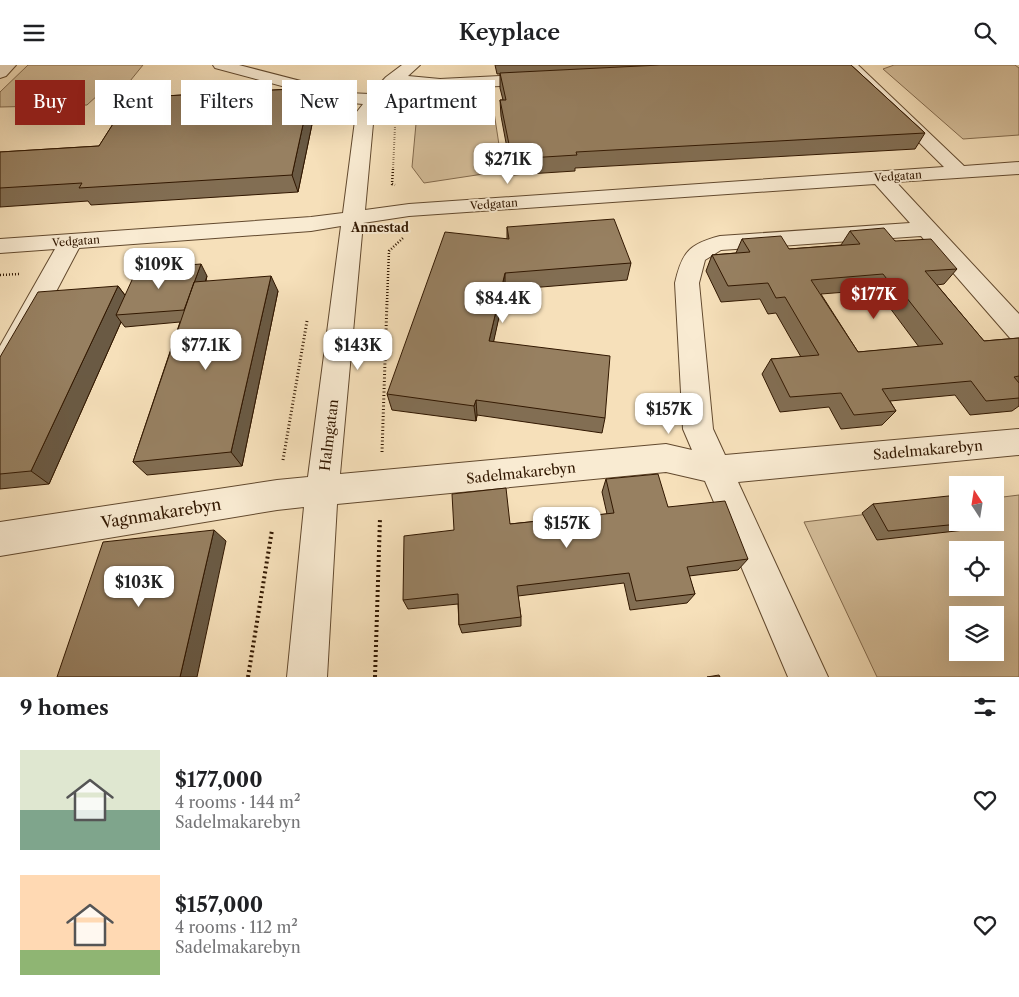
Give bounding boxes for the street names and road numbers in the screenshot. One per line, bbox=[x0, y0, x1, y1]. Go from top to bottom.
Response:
street label: Vedgatan bbox=[873, 167, 923, 185]
street label: Vedgatan bbox=[469, 195, 519, 213]
street label: Vedgatan bbox=[51, 232, 101, 250]
street label: Halmgatan bbox=[316, 398, 342, 472]
street label: Sadelmakarebyn bbox=[872, 436, 984, 464]
street label: Sadelmakarebyn bbox=[465, 458, 577, 488]
street label: Vagnmakarebyn bbox=[99, 494, 223, 533]

